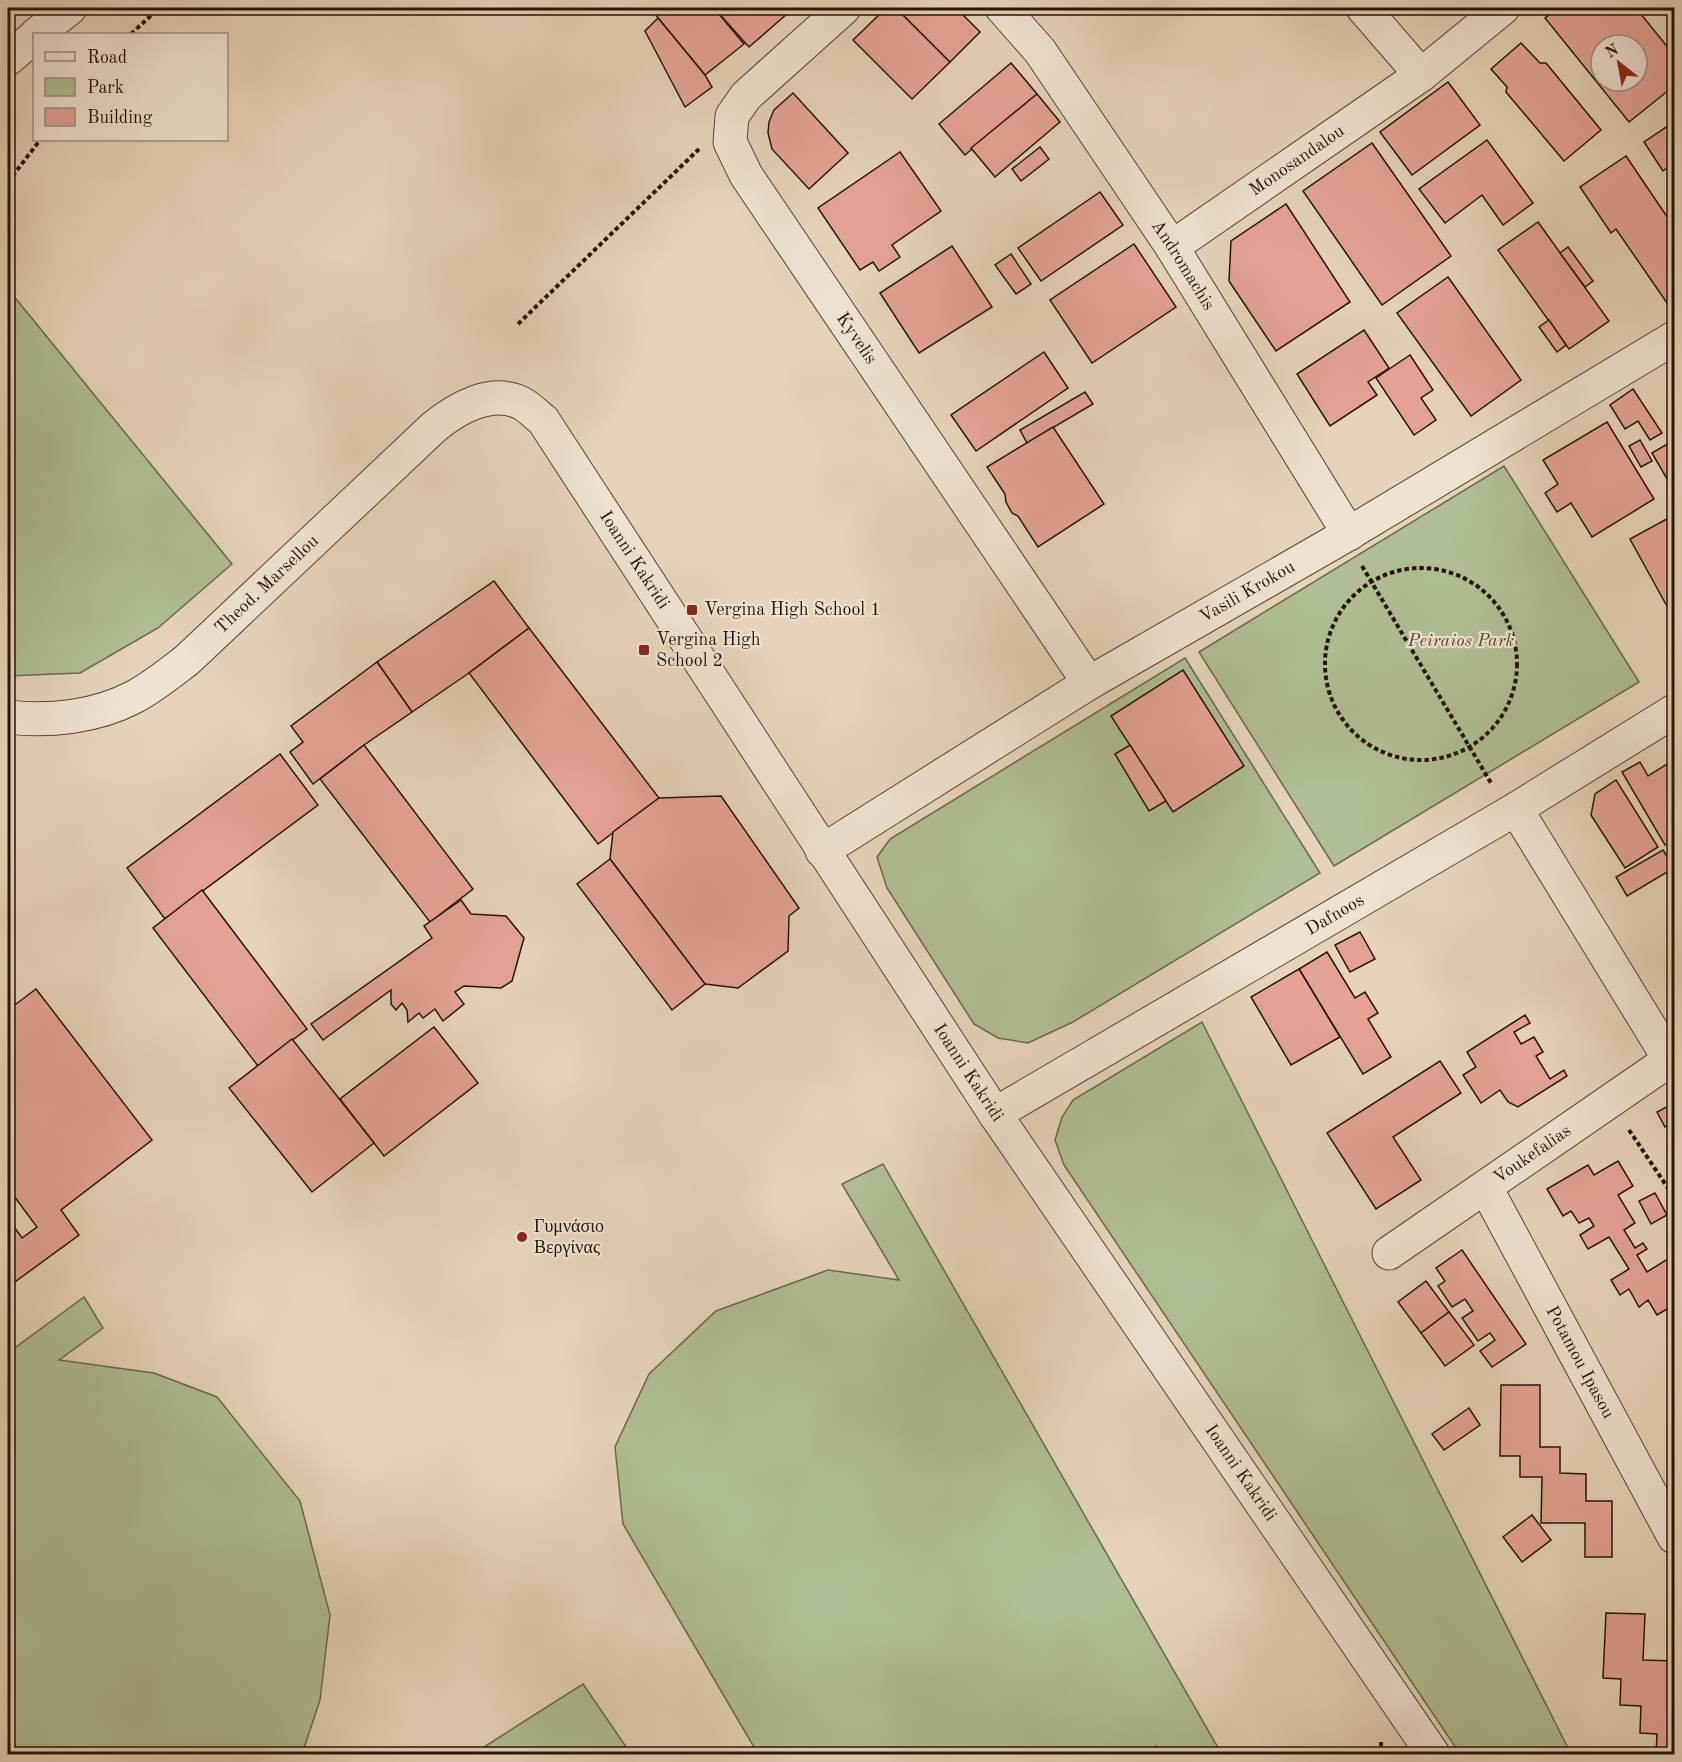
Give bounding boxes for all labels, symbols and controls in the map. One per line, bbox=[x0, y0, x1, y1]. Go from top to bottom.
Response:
legend bbox=[33, 33, 228, 141]
north arrow bbox=[1589, 33, 1649, 93]
text: N bbox=[1603, 41, 1622, 62]
text: Road bbox=[87, 49, 127, 67]
text: Park bbox=[87, 79, 124, 97]
text: Building bbox=[87, 109, 153, 127]
street label: Monosandalou bbox=[1246, 121, 1348, 200]
street label: Andromachis bbox=[1148, 217, 1218, 314]
street label: Kyvelis bbox=[833, 309, 880, 367]
street label: Ioanni Kakridi bbox=[596, 508, 673, 612]
street label: Theod. Marsellou bbox=[212, 531, 323, 638]
street label: Vasili Krokou bbox=[1197, 557, 1298, 626]
place label: Vergina High School 1 bbox=[704, 601, 881, 619]
marker: Vergina High School 1 bbox=[685, 603, 699, 617]
place label: Vergina High School 2 bbox=[656, 631, 761, 670]
park label: Peiraios Park bbox=[1407, 632, 1515, 650]
marker: Vergina High School 2 bbox=[637, 643, 651, 657]
street label: Dafnoos bbox=[1303, 891, 1367, 939]
street label: Ioanni Kakridi bbox=[930, 1021, 1007, 1125]
street label: Voukefalias bbox=[1490, 1121, 1575, 1187]
place label: Γυμνάσιο Βεργίνας bbox=[534, 1218, 604, 1257]
marker: Γυμνάσιο Βεργίνας bbox=[515, 1230, 529, 1244]
street label: Potamou Ipasou bbox=[1542, 1303, 1618, 1422]
street label: Ioanni Kakridi bbox=[1201, 1421, 1280, 1525]

